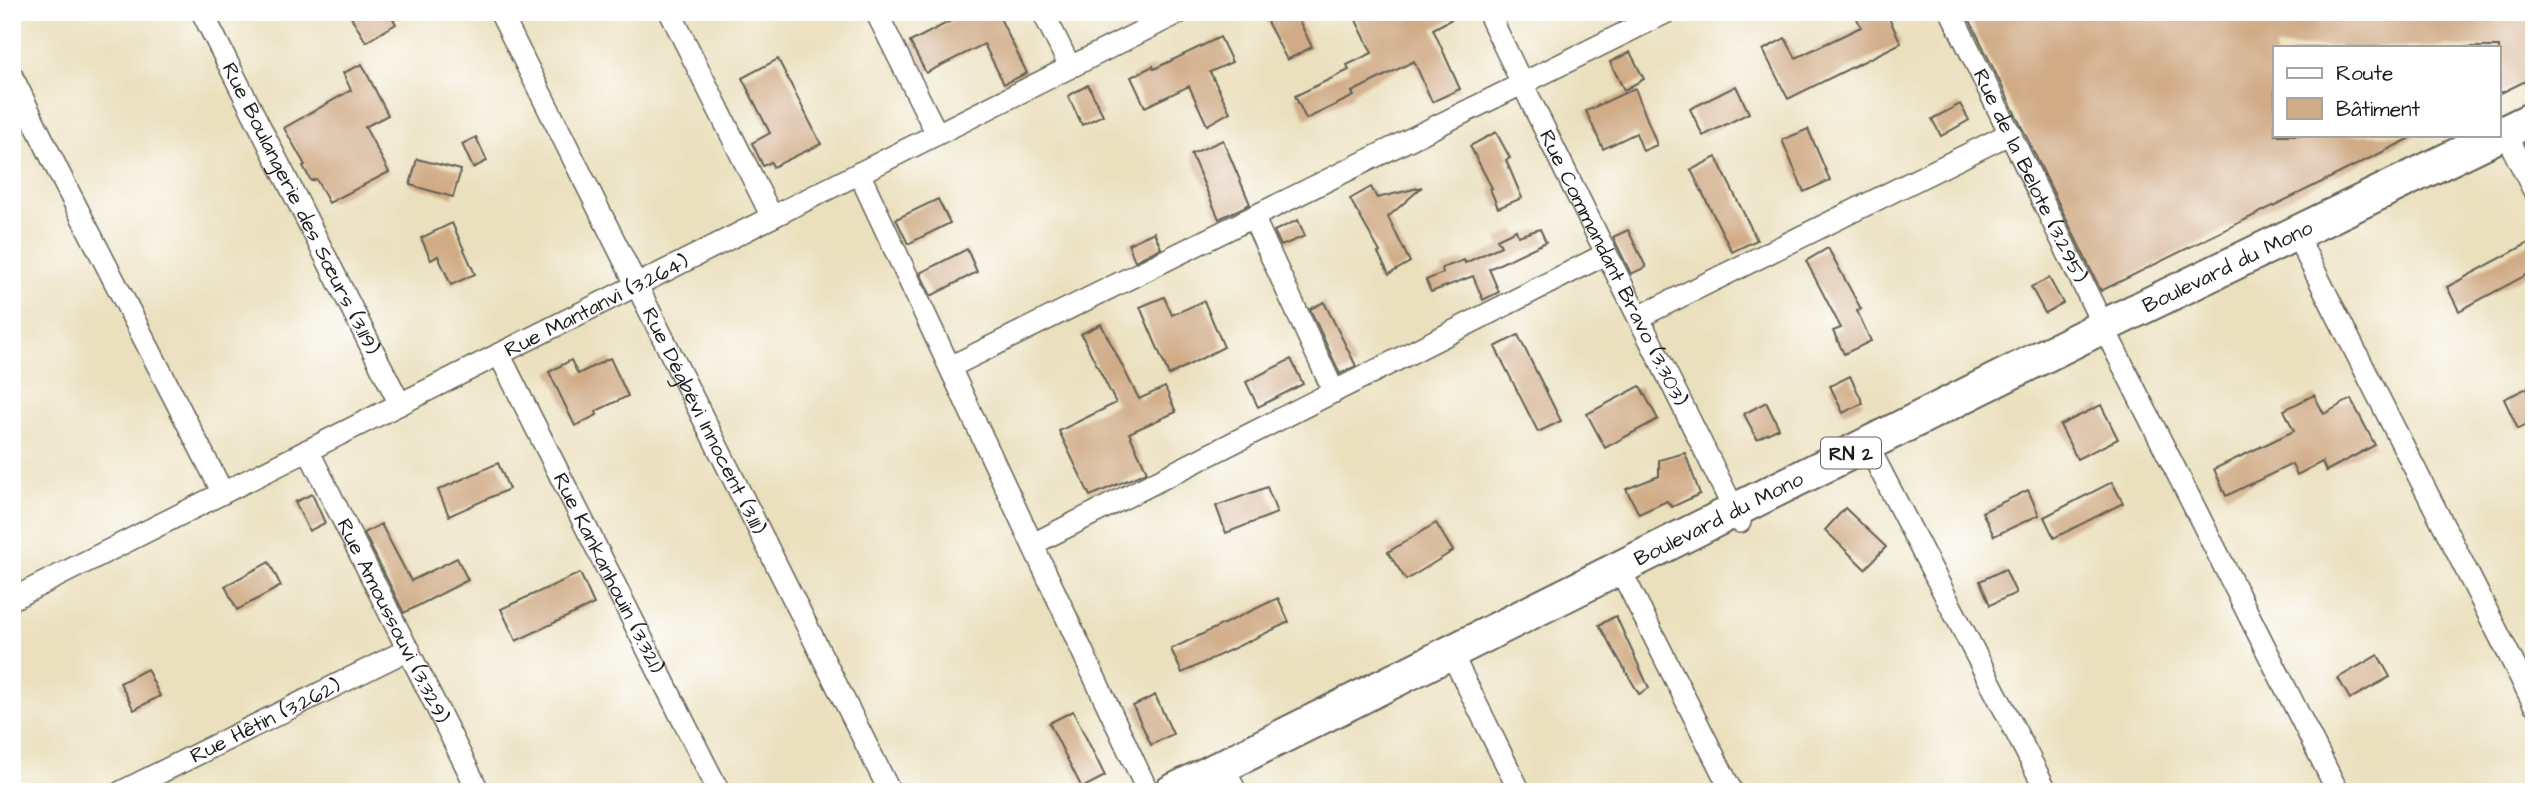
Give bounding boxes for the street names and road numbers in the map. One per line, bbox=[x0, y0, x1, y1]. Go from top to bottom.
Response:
street label: Rue Boulangerie des Sœurs (3.119) bbox=[215, 58, 387, 360]
street label: Rue de la Belote (3.295) bbox=[1966, 64, 2094, 288]
street label: Rue Commandant Bravo (3.303) bbox=[1532, 125, 1694, 411]
street label: Boulevard du Mono bbox=[2138, 213, 2318, 320]
street label: Rue Mantanvi (3.264) bbox=[499, 247, 694, 364]
street label: Rue Dégbévi Innocent (3.111) bbox=[635, 303, 773, 539]
road number: RN 2 bbox=[1821, 437, 1881, 468]
street label: Boulevard du Mono bbox=[1629, 464, 1809, 573]
street label: Rue Kankanhouin (3.321) bbox=[546, 468, 671, 678]
street label: Rue Amoussouvi (3.329) bbox=[330, 514, 456, 729]
street label: Rue Hêtin (3.262) bbox=[185, 671, 346, 770]

